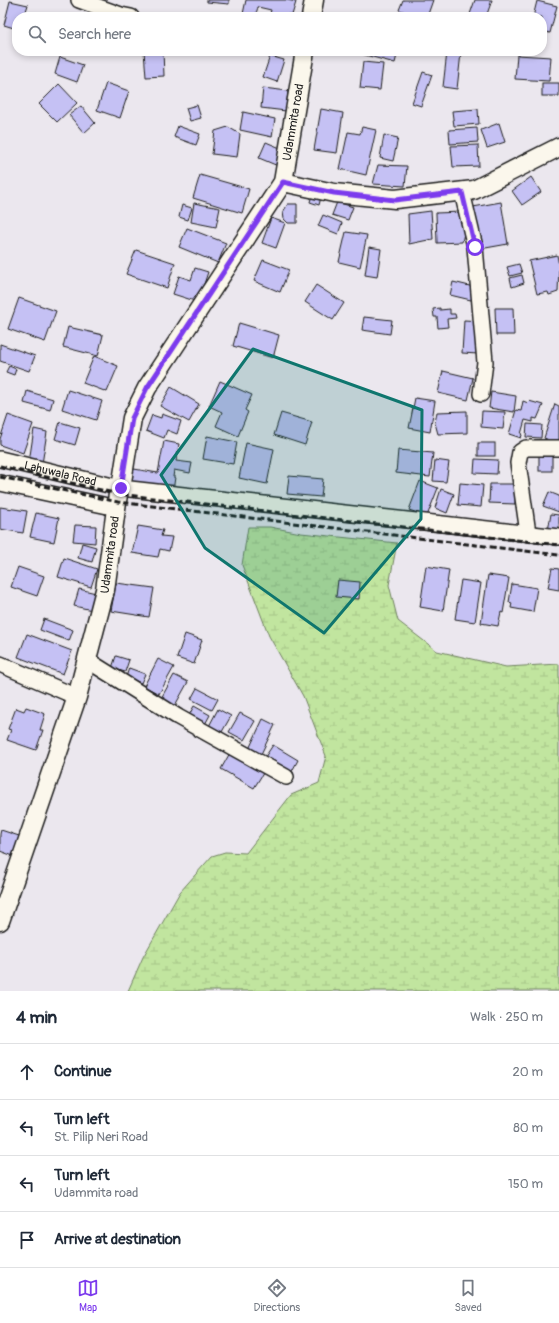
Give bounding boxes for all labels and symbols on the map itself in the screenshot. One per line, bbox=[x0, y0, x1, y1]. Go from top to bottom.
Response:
street label: Udammita road bbox=[279, 82, 307, 162]
route start bbox=[466, 238, 484, 256]
street label: Lahuwala Road bbox=[23, 458, 98, 489]
route end bbox=[112, 479, 130, 497]
street label: Udammita road bbox=[97, 515, 122, 594]

